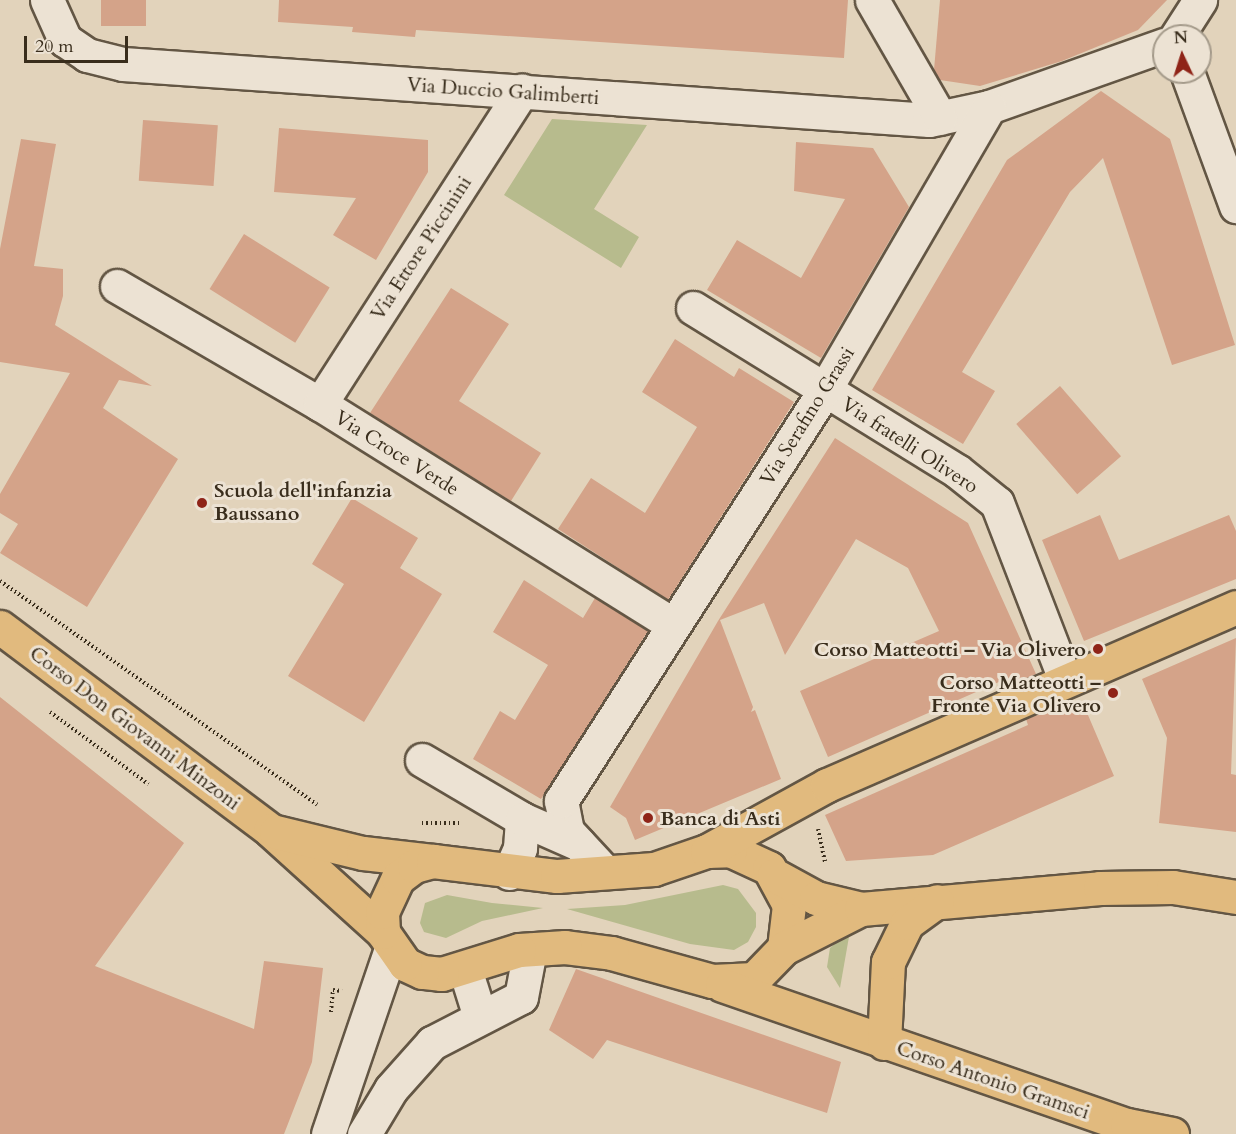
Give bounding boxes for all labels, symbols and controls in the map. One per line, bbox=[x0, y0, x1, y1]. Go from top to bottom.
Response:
scale bar bbox=[27, 24, 130, 62]
north arrow bbox=[1152, 24, 1212, 84]
text: N bbox=[1173, 27, 1189, 49]
text: 20 m bbox=[35, 34, 74, 59]
street label: Via Duccio Galimberti bbox=[406, 72, 600, 110]
street label: Via Ettore Piccinini bbox=[365, 171, 477, 325]
street label: Via Serafino Grassi bbox=[755, 342, 859, 490]
street label: Via fratelli Olivero bbox=[837, 392, 983, 498]
street label: Via Croce Verde bbox=[330, 405, 464, 501]
place label: Scuola dell'infanzia Baussano bbox=[214, 479, 392, 526]
marker: Scuola dell'infanzia Baussano bbox=[195, 496, 209, 510]
place label: Corso Matteotti – Via Olivero bbox=[814, 637, 1086, 661]
street label: Corso Don Giovanni Minzoni bbox=[25, 641, 245, 815]
marker: Corso Matteotti – Via Olivero bbox=[1091, 642, 1105, 656]
place label: Corso Matteotti – Fronte Via Olivero bbox=[931, 670, 1101, 717]
marker: Corso Matteotti – Fronte Via Olivero bbox=[1106, 686, 1120, 700]
place label: Banca di Asti bbox=[660, 806, 781, 830]
marker: Banca di Asti bbox=[641, 811, 655, 825]
street label: Corso Antonio Gramsci bbox=[893, 1036, 1093, 1124]

